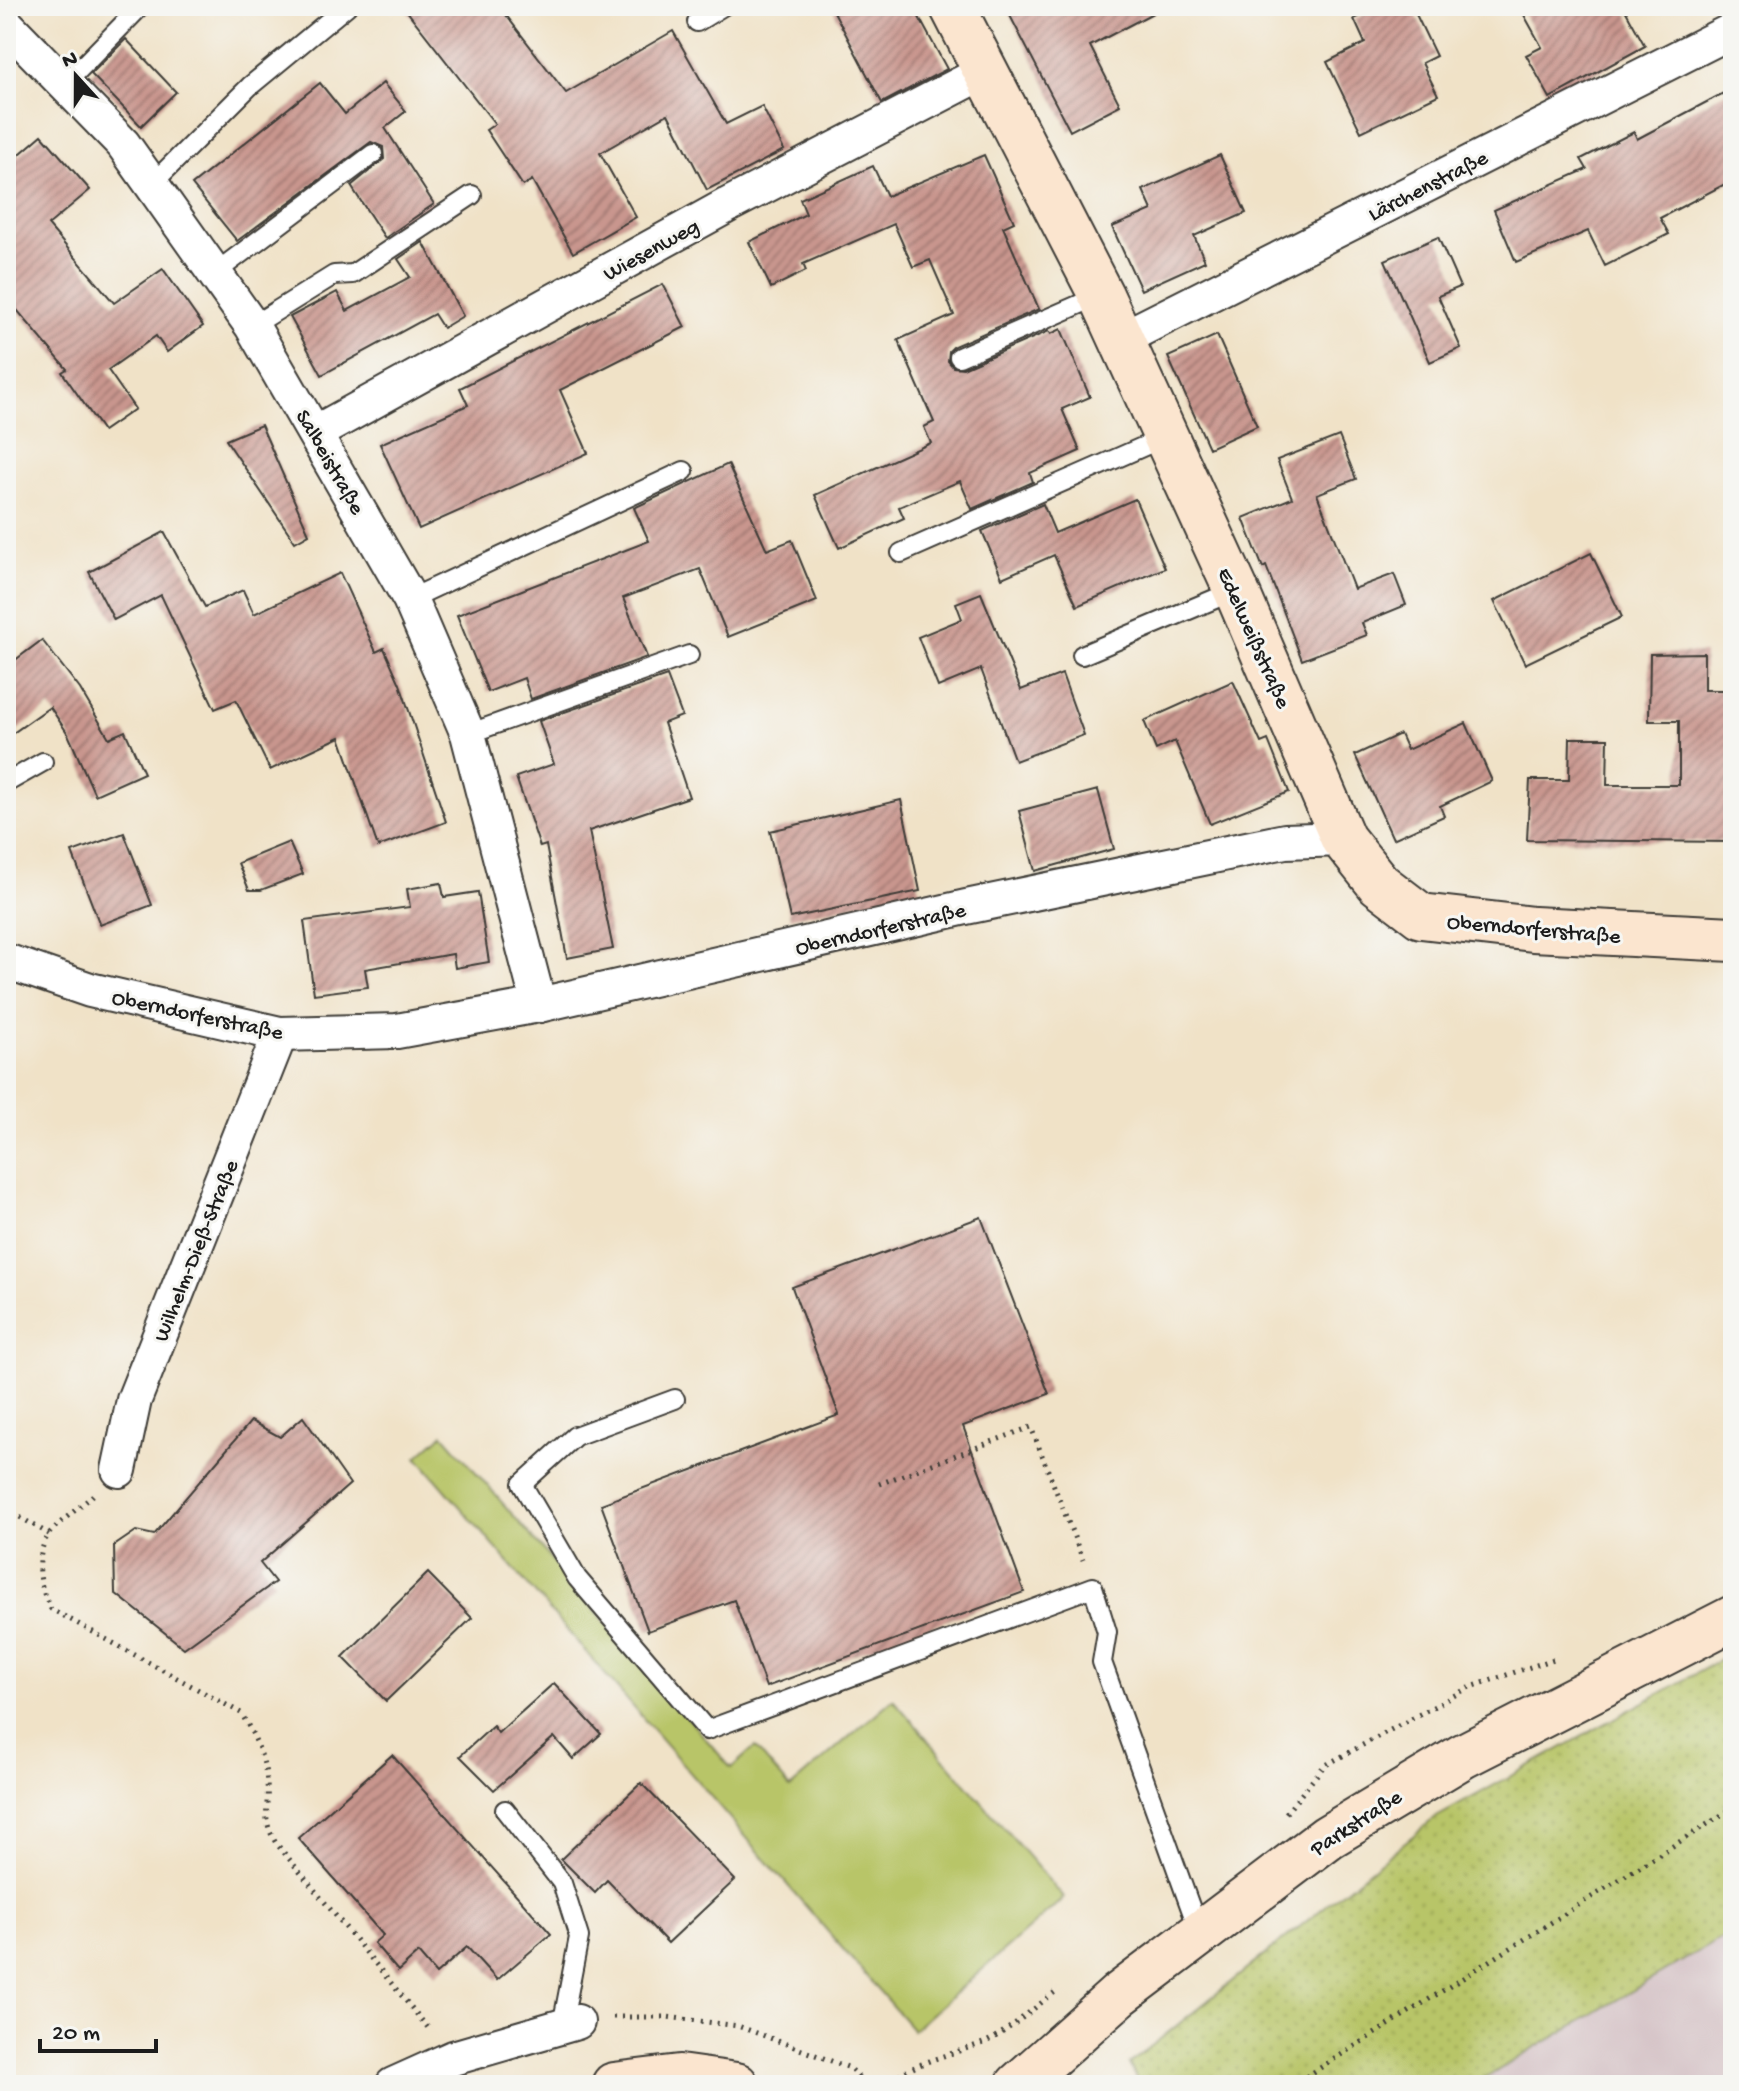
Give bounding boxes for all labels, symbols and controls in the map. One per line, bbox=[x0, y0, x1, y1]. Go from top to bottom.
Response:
north arrow bbox=[36, 36, 116, 116]
text: N bbox=[59, 46, 82, 76]
street label: Lärchenstraße bbox=[1365, 146, 1494, 229]
street label: Wiesenweg bbox=[599, 215, 704, 288]
street label: Salbeistraße bbox=[288, 406, 369, 521]
street label: Edelweißstraße bbox=[1210, 564, 1295, 714]
street label: Oberndorferstraße bbox=[793, 898, 969, 963]
street label: Oberndorferstraße bbox=[1446, 910, 1622, 952]
street label: Oberndorferstraße bbox=[109, 986, 286, 1048]
street label: Wilhelm-Dieß-Straße bbox=[149, 1156, 246, 1346]
street label: Parkstraße bbox=[1306, 1785, 1408, 1864]
scale bar bbox=[40, 2003, 156, 2053]
text: 20 m bbox=[52, 2020, 100, 2049]

